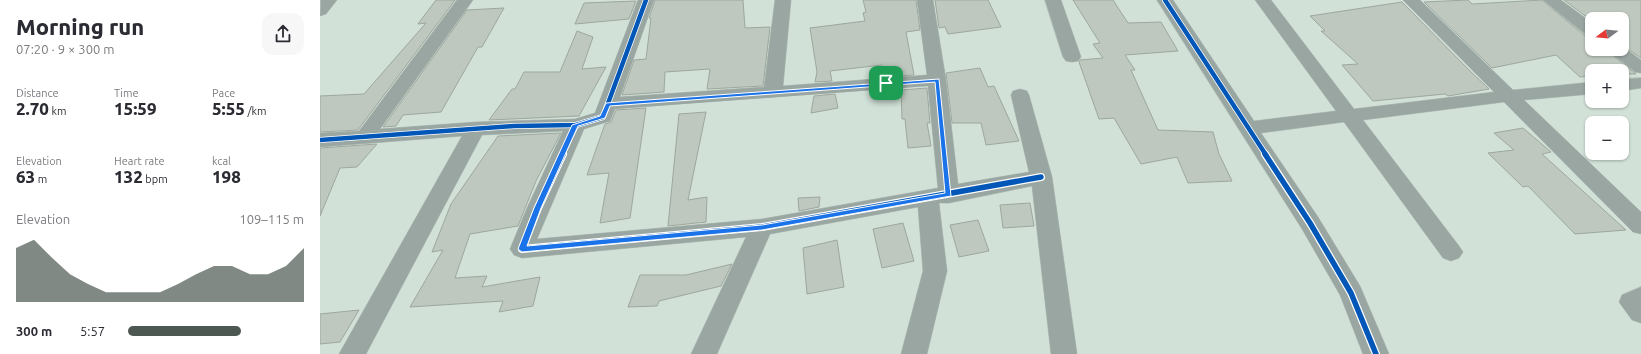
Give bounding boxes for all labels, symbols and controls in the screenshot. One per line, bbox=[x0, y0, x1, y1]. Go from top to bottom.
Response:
north arrow bbox=[1585, 12, 1629, 56]
map controls bbox=[1585, 12, 1629, 160]
button: share bbox=[262, 13, 304, 55]
text: Morning run bbox=[16, 14, 144, 39]
text: 07:20 · 9 × 300 m bbox=[16, 42, 115, 56]
button: + bbox=[1585, 64, 1629, 108]
pin bbox=[869, 66, 903, 100]
icon: arrive bbox=[875, 72, 897, 94]
text: Distance bbox=[16, 87, 59, 99]
text: Time bbox=[114, 87, 139, 99]
text: Pace bbox=[212, 87, 235, 99]
text: 2.70 bbox=[16, 99, 49, 118]
text: 15:59 bbox=[114, 99, 157, 118]
text: 5:55 bbox=[212, 99, 245, 118]
text: km bbox=[49, 105, 67, 117]
text: /km bbox=[245, 105, 267, 117]
button: − bbox=[1585, 116, 1629, 160]
text: Elevation bbox=[16, 155, 62, 167]
text: Heart rate bbox=[114, 155, 165, 167]
text: kcal bbox=[212, 155, 231, 167]
text: 63 bbox=[16, 167, 35, 186]
text: 132 bbox=[114, 167, 143, 186]
text: 198 bbox=[212, 167, 241, 186]
text: m bbox=[35, 173, 47, 185]
text: bpm bbox=[143, 173, 168, 185]
text: Elevation bbox=[16, 212, 70, 226]
text: 109–115 m bbox=[239, 212, 304, 226]
text: 300 m bbox=[16, 324, 52, 338]
text: 5:57 bbox=[80, 324, 105, 338]

